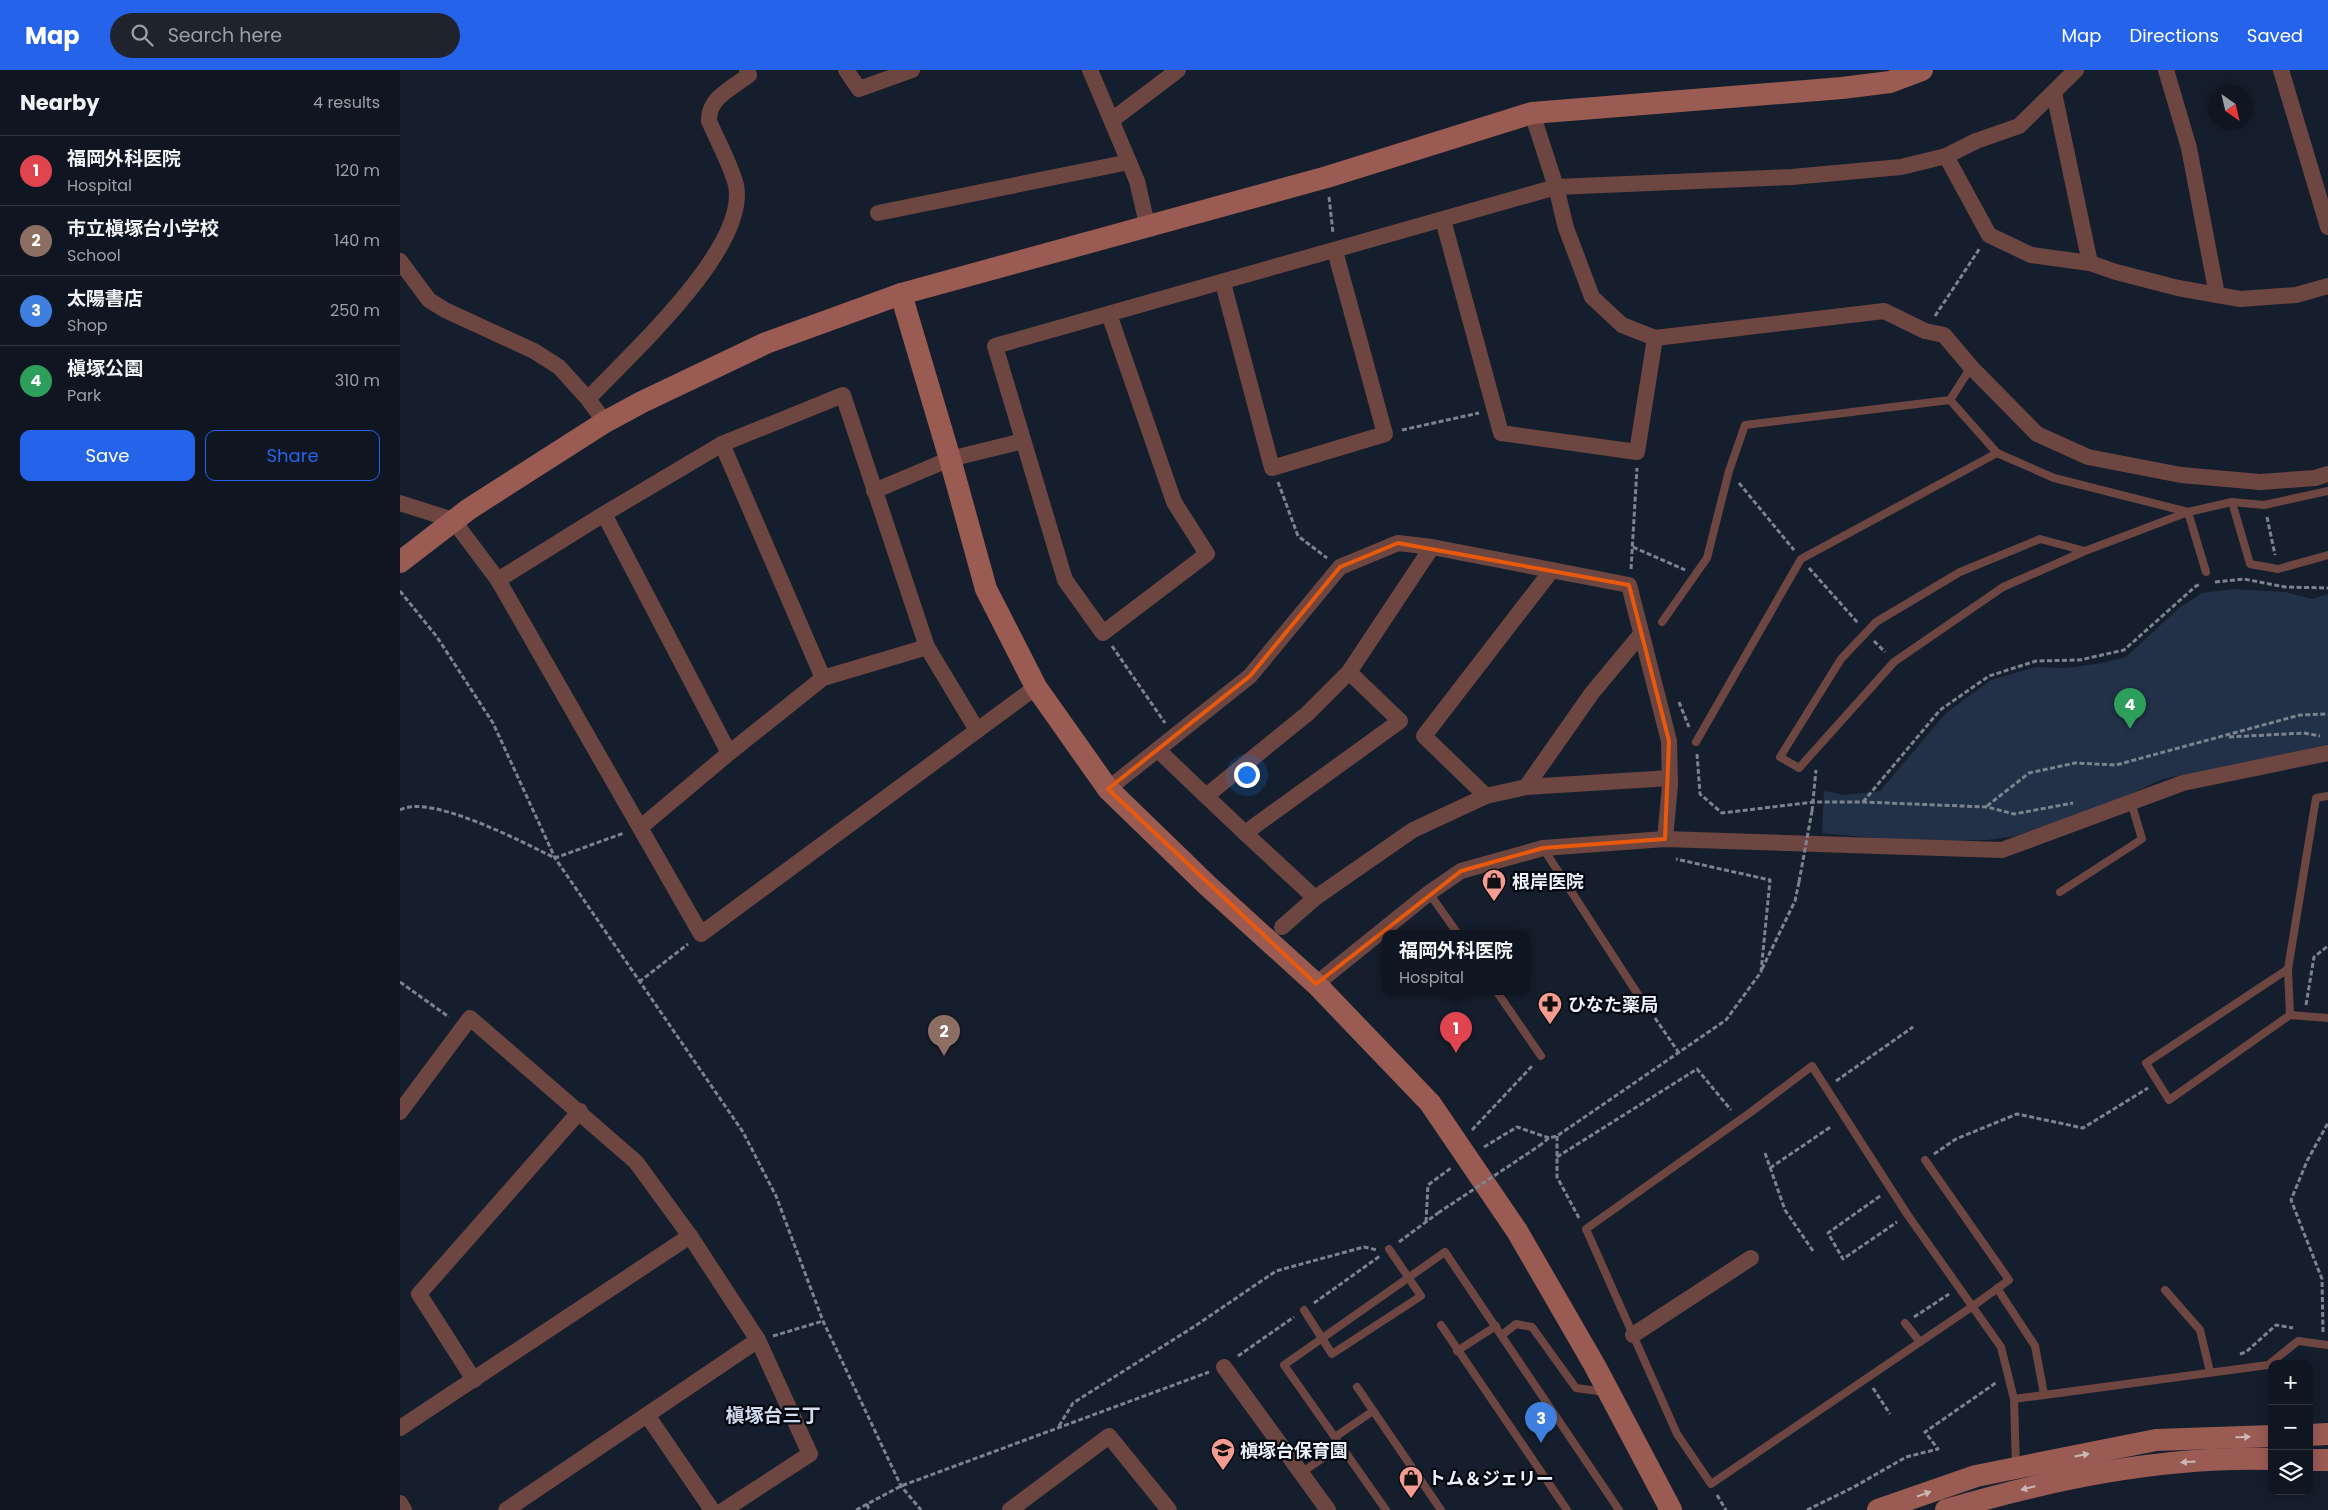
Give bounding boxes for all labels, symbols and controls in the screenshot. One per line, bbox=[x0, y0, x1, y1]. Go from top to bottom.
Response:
search box bbox=[110, 13, 460, 58]
text: Map bbox=[25, 19, 80, 52]
icon: search bbox=[128, 21, 156, 49]
text: Search here bbox=[168, 22, 282, 49]
text: Map bbox=[2062, 23, 2101, 48]
text: Directions bbox=[2129, 23, 2219, 48]
text: Saved bbox=[2247, 23, 2303, 48]
north arrow bbox=[2208, 85, 2253, 130]
text: Nearby bbox=[20, 88, 100, 117]
text: 4 results bbox=[313, 91, 380, 114]
text: 福岡外科医院 bbox=[67, 145, 181, 172]
text: 1 bbox=[33, 159, 39, 182]
text: 120 m bbox=[335, 159, 380, 182]
text: Hospital bbox=[67, 174, 132, 197]
text: 市立槇塚台小学校 bbox=[67, 215, 219, 242]
text: 2 bbox=[31, 229, 41, 252]
text: 140 m bbox=[334, 229, 380, 252]
text: School bbox=[67, 244, 121, 267]
text: 太陽書店 bbox=[67, 285, 143, 312]
text: 3 bbox=[31, 299, 41, 322]
text: 250 m bbox=[330, 299, 380, 322]
text: Shop bbox=[67, 314, 108, 337]
text: 槇塚公園 bbox=[67, 355, 143, 382]
text: 4 bbox=[31, 369, 41, 392]
text: 310 m bbox=[335, 369, 380, 392]
text: Park bbox=[67, 384, 101, 407]
button: Save bbox=[20, 430, 195, 481]
button: Share bbox=[205, 430, 380, 481]
pin: 4 bbox=[2114, 688, 2146, 729]
your location bbox=[1234, 762, 1260, 788]
shop icon: 根岸医院 bbox=[1481, 868, 1507, 902]
place label: 根岸医院 bbox=[1512, 869, 1584, 894]
popup bbox=[1382, 930, 1530, 995]
text: 福岡外科医院 bbox=[1399, 937, 1513, 964]
text: Hospital bbox=[1399, 966, 1464, 989]
pharmacy icon: ひなた薬局 bbox=[1537, 991, 1563, 1025]
place label: ひなた薬局 bbox=[1568, 992, 1658, 1017]
pin: 1 bbox=[1440, 1012, 1472, 1053]
pin: 2 bbox=[928, 1015, 960, 1056]
map controls bbox=[2268, 1360, 2313, 1495]
button: + bbox=[2268, 1360, 2313, 1405]
district label: 槇塚台三丁 bbox=[725, 1402, 821, 1429]
pin: 3 bbox=[1525, 1402, 1557, 1443]
button: − bbox=[2268, 1405, 2313, 1450]
one-way arrow bbox=[2235, 1433, 2251, 1441]
school or university icon: 槇塚台保育園 bbox=[1210, 1437, 1236, 1471]
place label: 槇塚台保育園 bbox=[1240, 1438, 1348, 1463]
button: layers bbox=[2268, 1450, 2313, 1495]
one-way arrow bbox=[2074, 1451, 2089, 1459]
one-way arrow bbox=[2180, 1458, 2196, 1466]
shop icon: トム＆ジェリー bbox=[1398, 1465, 1424, 1499]
place label: トム＆ジェリー bbox=[1428, 1466, 1554, 1491]
one-way arrow bbox=[2020, 1484, 2036, 1492]
one-way arrow bbox=[1917, 1490, 1932, 1497]

